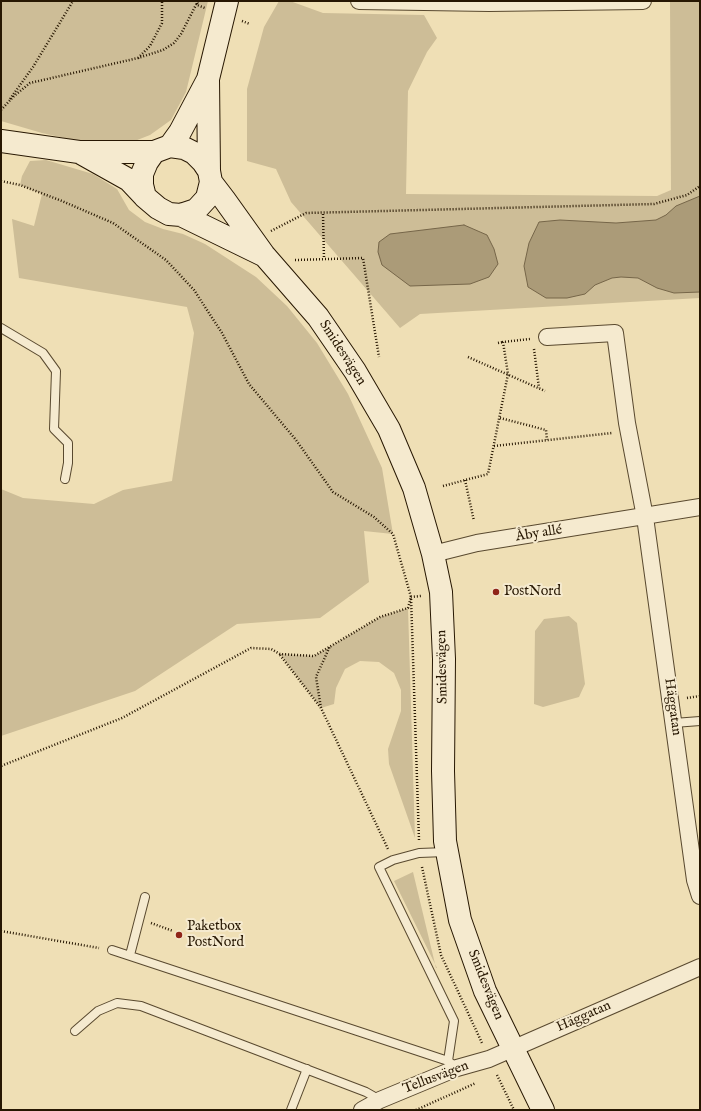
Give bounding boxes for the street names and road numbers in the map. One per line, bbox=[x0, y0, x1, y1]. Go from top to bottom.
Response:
street label: Smidesvägen bbox=[315, 317, 369, 389]
street label: Åby allé bbox=[515, 522, 563, 546]
street label: Smidesvägen bbox=[434, 630, 452, 704]
street label: Häggatan bbox=[660, 677, 684, 737]
street label: Smidesvägen bbox=[463, 947, 507, 1023]
street label: Häggatan bbox=[554, 998, 614, 1036]
street label: Tellusvägen bbox=[401, 1058, 471, 1098]

